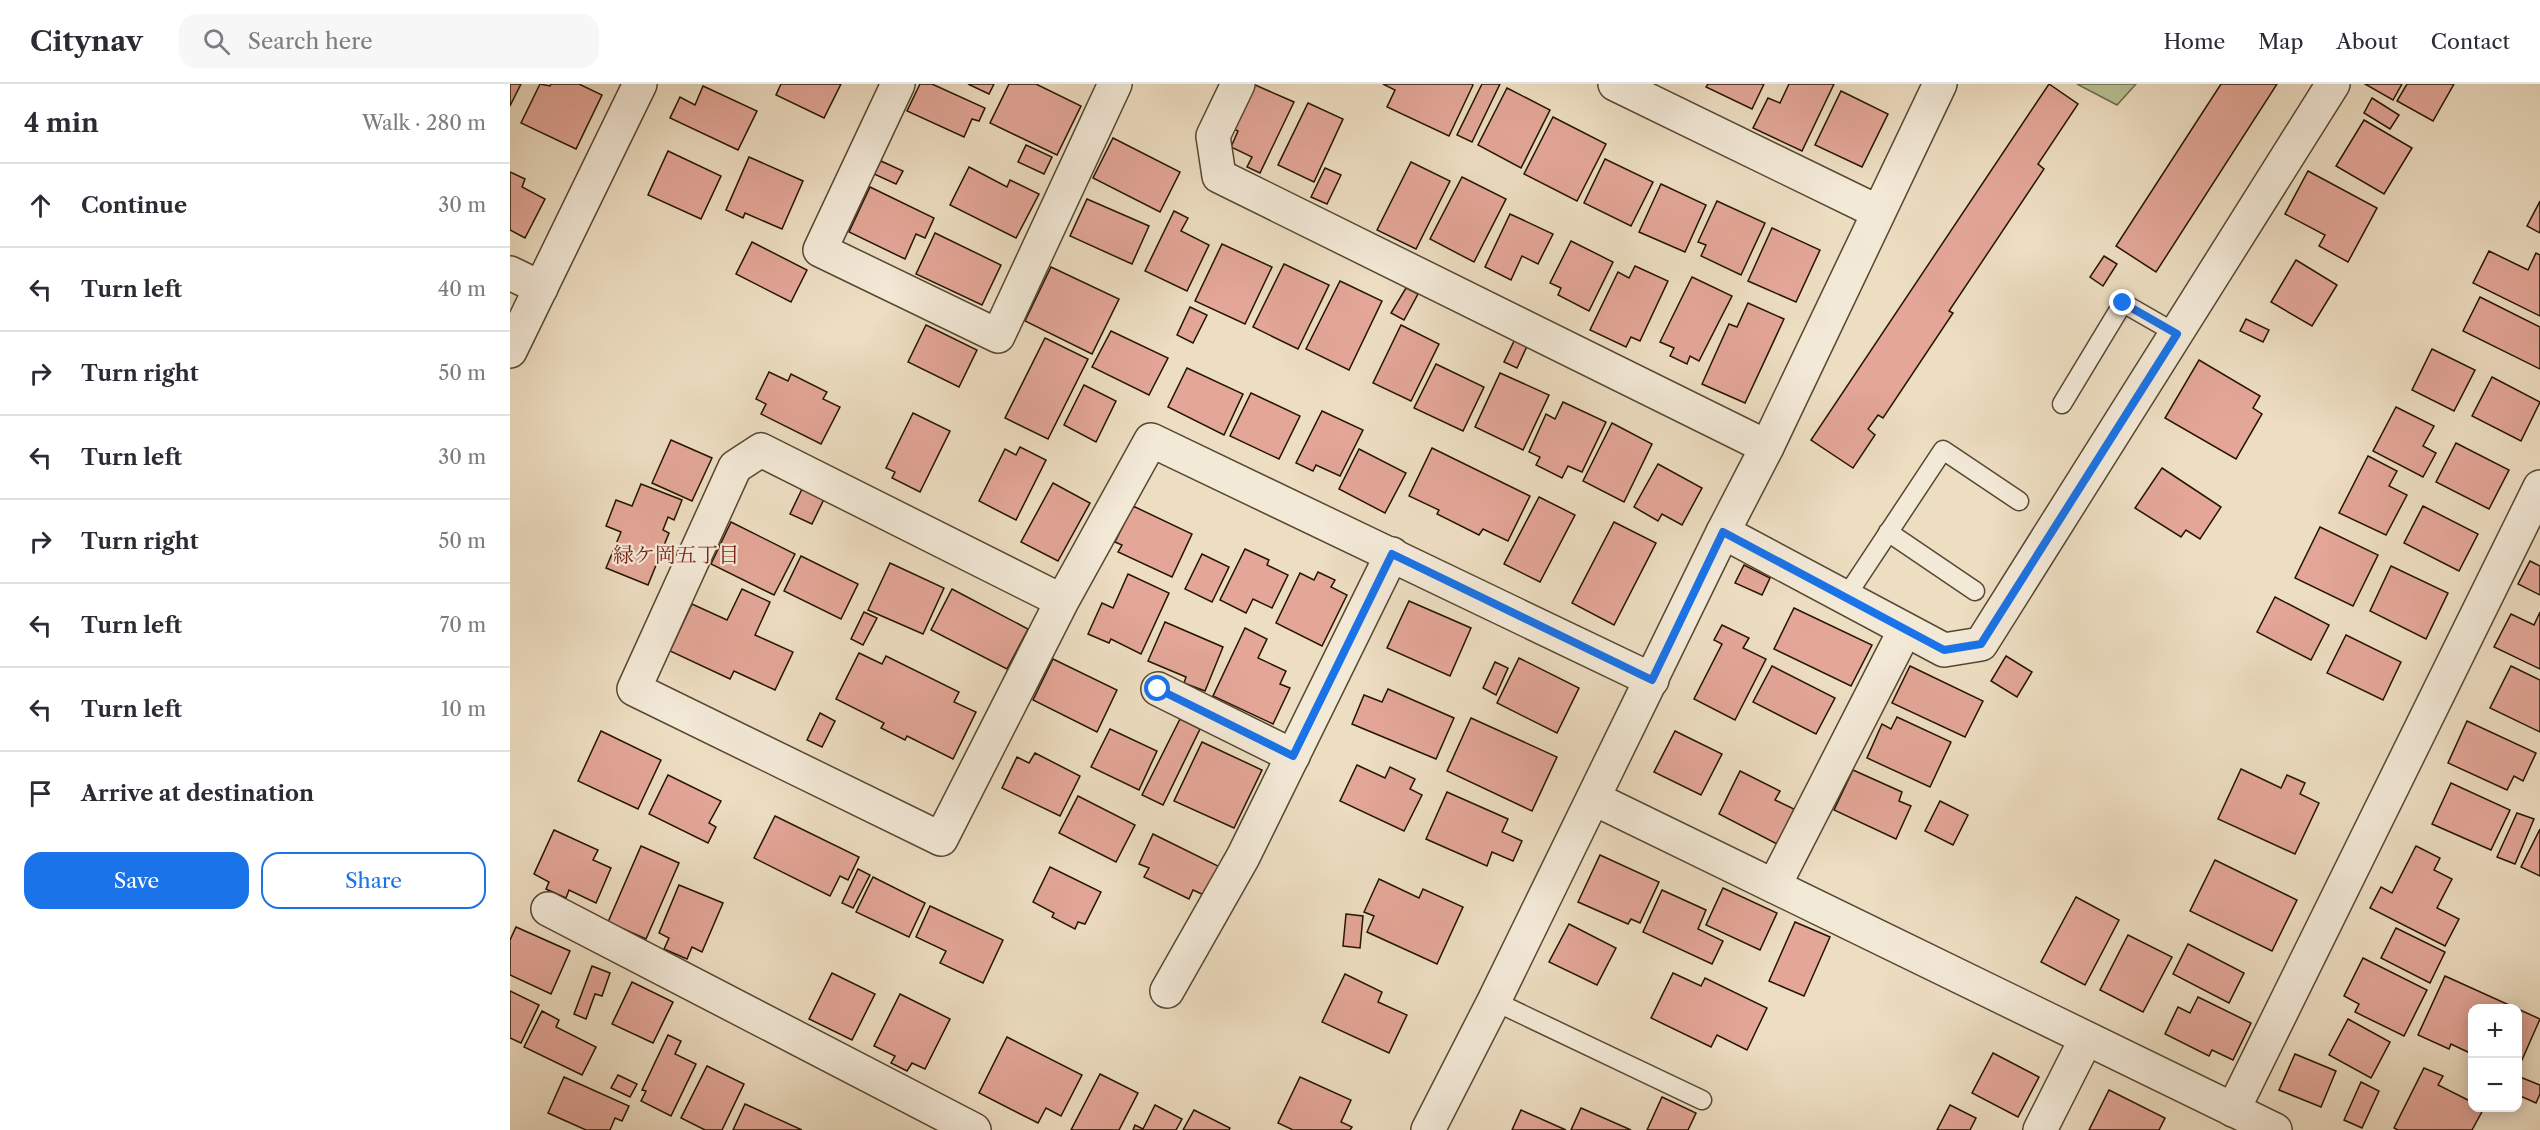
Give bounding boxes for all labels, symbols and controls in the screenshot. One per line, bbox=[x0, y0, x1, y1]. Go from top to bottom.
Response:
search box bbox=[179, 14, 599, 68]
text: Citynav bbox=[30, 24, 143, 58]
icon: search bbox=[200, 25, 233, 58]
text: Search here bbox=[248, 28, 372, 55]
text: Home bbox=[2164, 29, 2225, 54]
text: Map bbox=[2258, 29, 2303, 54]
text: About bbox=[2336, 29, 2398, 54]
text: Contact bbox=[2431, 29, 2510, 54]
text: 4 min bbox=[24, 107, 99, 139]
text: Walk · 280 m bbox=[362, 111, 486, 135]
icon: ahead bbox=[24, 189, 57, 222]
text: Continue bbox=[81, 192, 187, 219]
text: 30 m bbox=[438, 193, 486, 217]
icon: left bbox=[24, 273, 57, 306]
text: Turn left bbox=[81, 276, 182, 303]
text: 40 m bbox=[438, 277, 486, 301]
route end bbox=[2109, 289, 2135, 315]
icon: right bbox=[24, 357, 57, 390]
text: Turn right bbox=[81, 360, 199, 387]
text: 50 m bbox=[439, 361, 486, 385]
icon: left bbox=[24, 441, 57, 474]
text: Turn left bbox=[81, 444, 182, 471]
text: 30 m bbox=[438, 445, 486, 469]
icon: right bbox=[24, 525, 57, 558]
text: Turn right bbox=[81, 528, 199, 555]
text: 50 m bbox=[439, 529, 486, 553]
district label: 緑ケ岡五丁目 bbox=[613, 542, 739, 567]
icon: left bbox=[24, 609, 57, 642]
text: Turn left bbox=[81, 612, 182, 639]
text: 70 m bbox=[440, 613, 486, 637]
route start bbox=[1144, 675, 1170, 701]
icon: left bbox=[24, 693, 57, 726]
text: Turn left bbox=[81, 696, 182, 723]
text: 10 m bbox=[441, 697, 486, 721]
icon: arrive bbox=[24, 777, 57, 810]
text: Arrive at destination bbox=[81, 780, 314, 807]
button: Save bbox=[24, 852, 249, 909]
button: Share bbox=[261, 852, 486, 909]
map controls bbox=[2468, 1004, 2522, 1112]
button: + bbox=[2468, 1004, 2522, 1058]
button: − bbox=[2468, 1058, 2522, 1112]

